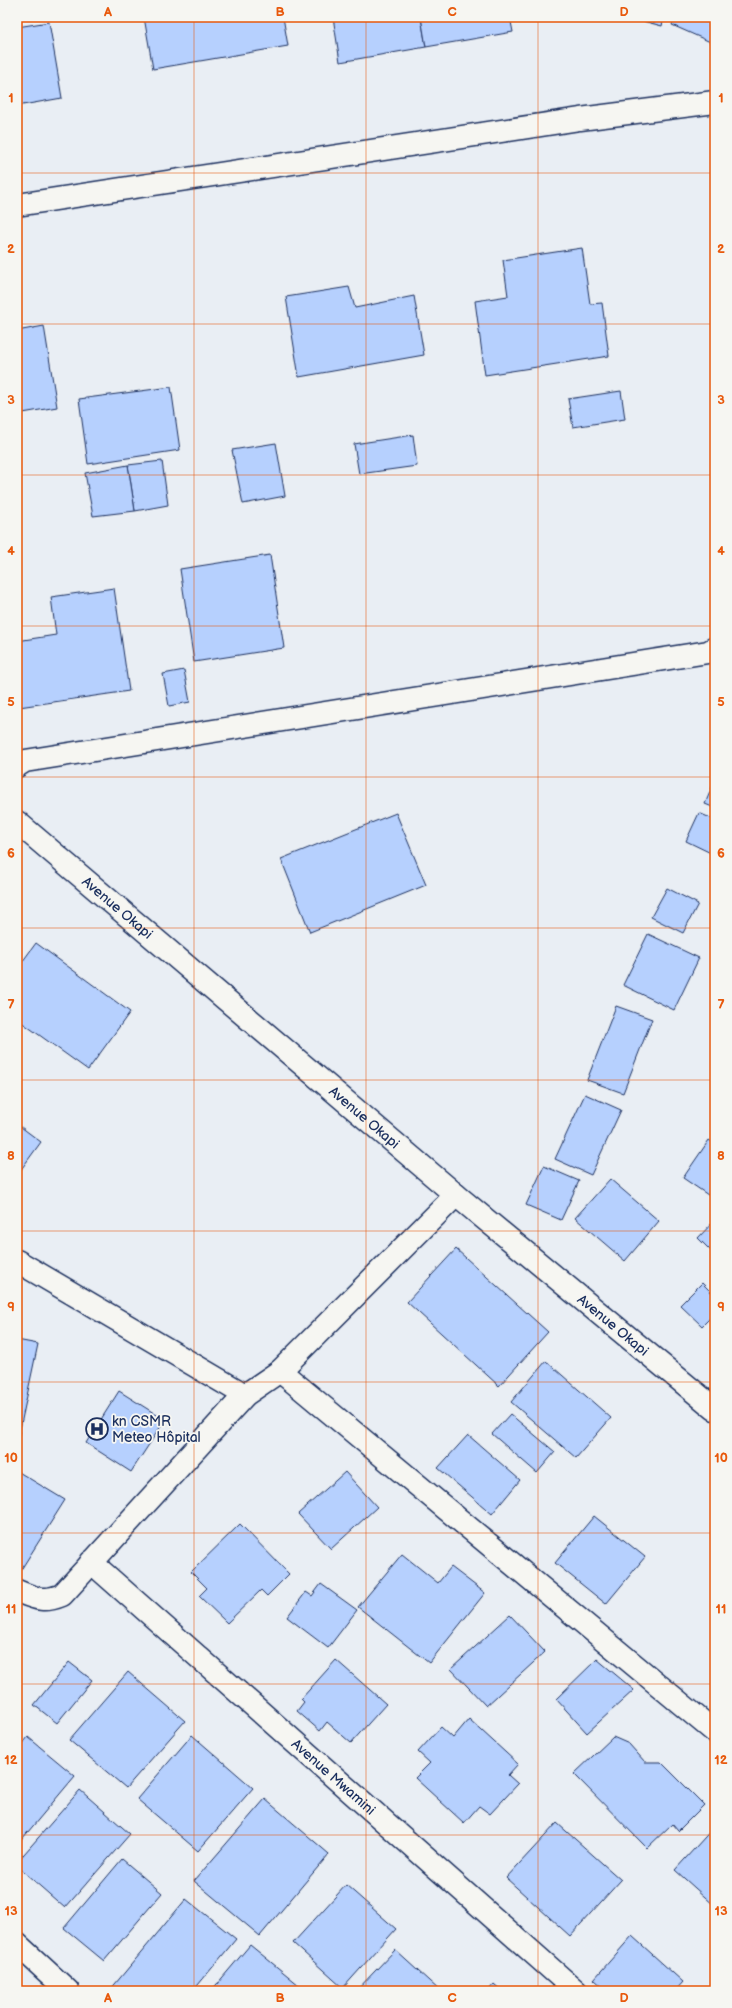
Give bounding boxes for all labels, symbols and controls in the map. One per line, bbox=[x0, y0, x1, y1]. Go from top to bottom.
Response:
text: A bbox=[103, 4, 112, 20]
text: B bbox=[275, 4, 285, 20]
text: C bbox=[447, 4, 457, 20]
text: D bbox=[619, 4, 629, 20]
text: 1 bbox=[8, 90, 14, 106]
text: 1 bbox=[718, 90, 724, 106]
text: 2 bbox=[7, 241, 15, 257]
text: 2 bbox=[717, 241, 725, 257]
text: 3 bbox=[7, 392, 15, 408]
text: 3 bbox=[717, 392, 725, 408]
text: 4 bbox=[7, 543, 15, 559]
text: 4 bbox=[717, 543, 725, 559]
text: 5 bbox=[7, 694, 15, 710]
text: 5 bbox=[717, 694, 725, 710]
text: 6 bbox=[7, 845, 15, 861]
text: 6 bbox=[717, 845, 725, 861]
street label: Avenue Okapi bbox=[78, 873, 156, 943]
text: 7 bbox=[7, 997, 15, 1013]
text: 7 bbox=[717, 997, 725, 1013]
street label: Avenue Okapi bbox=[325, 1083, 403, 1152]
text: 8 bbox=[7, 1148, 15, 1164]
text: 8 bbox=[717, 1148, 725, 1164]
street label: Avenue Okapi bbox=[574, 1291, 652, 1360]
text: 9 bbox=[7, 1299, 15, 1315]
text: 9 bbox=[717, 1299, 725, 1315]
place label: kn CSMR Meteo Hôpital bbox=[112, 1413, 201, 1446]
hospital icon: kn CSMR Meteo Hôpital bbox=[84, 1416, 110, 1442]
text: 10 bbox=[4, 1450, 18, 1466]
text: 10 bbox=[714, 1450, 728, 1466]
text: 11 bbox=[6, 1601, 16, 1617]
text: 11 bbox=[716, 1601, 726, 1617]
street label: Avenue Mwamini bbox=[288, 1735, 379, 1819]
text: 12 bbox=[4, 1752, 18, 1768]
text: 12 bbox=[714, 1752, 728, 1768]
text: 13 bbox=[4, 1903, 18, 1919]
text: 13 bbox=[714, 1903, 728, 1919]
text: A bbox=[103, 1990, 112, 2006]
text: B bbox=[275, 1990, 285, 2006]
text: C bbox=[447, 1990, 457, 2006]
text: D bbox=[619, 1990, 629, 2006]

